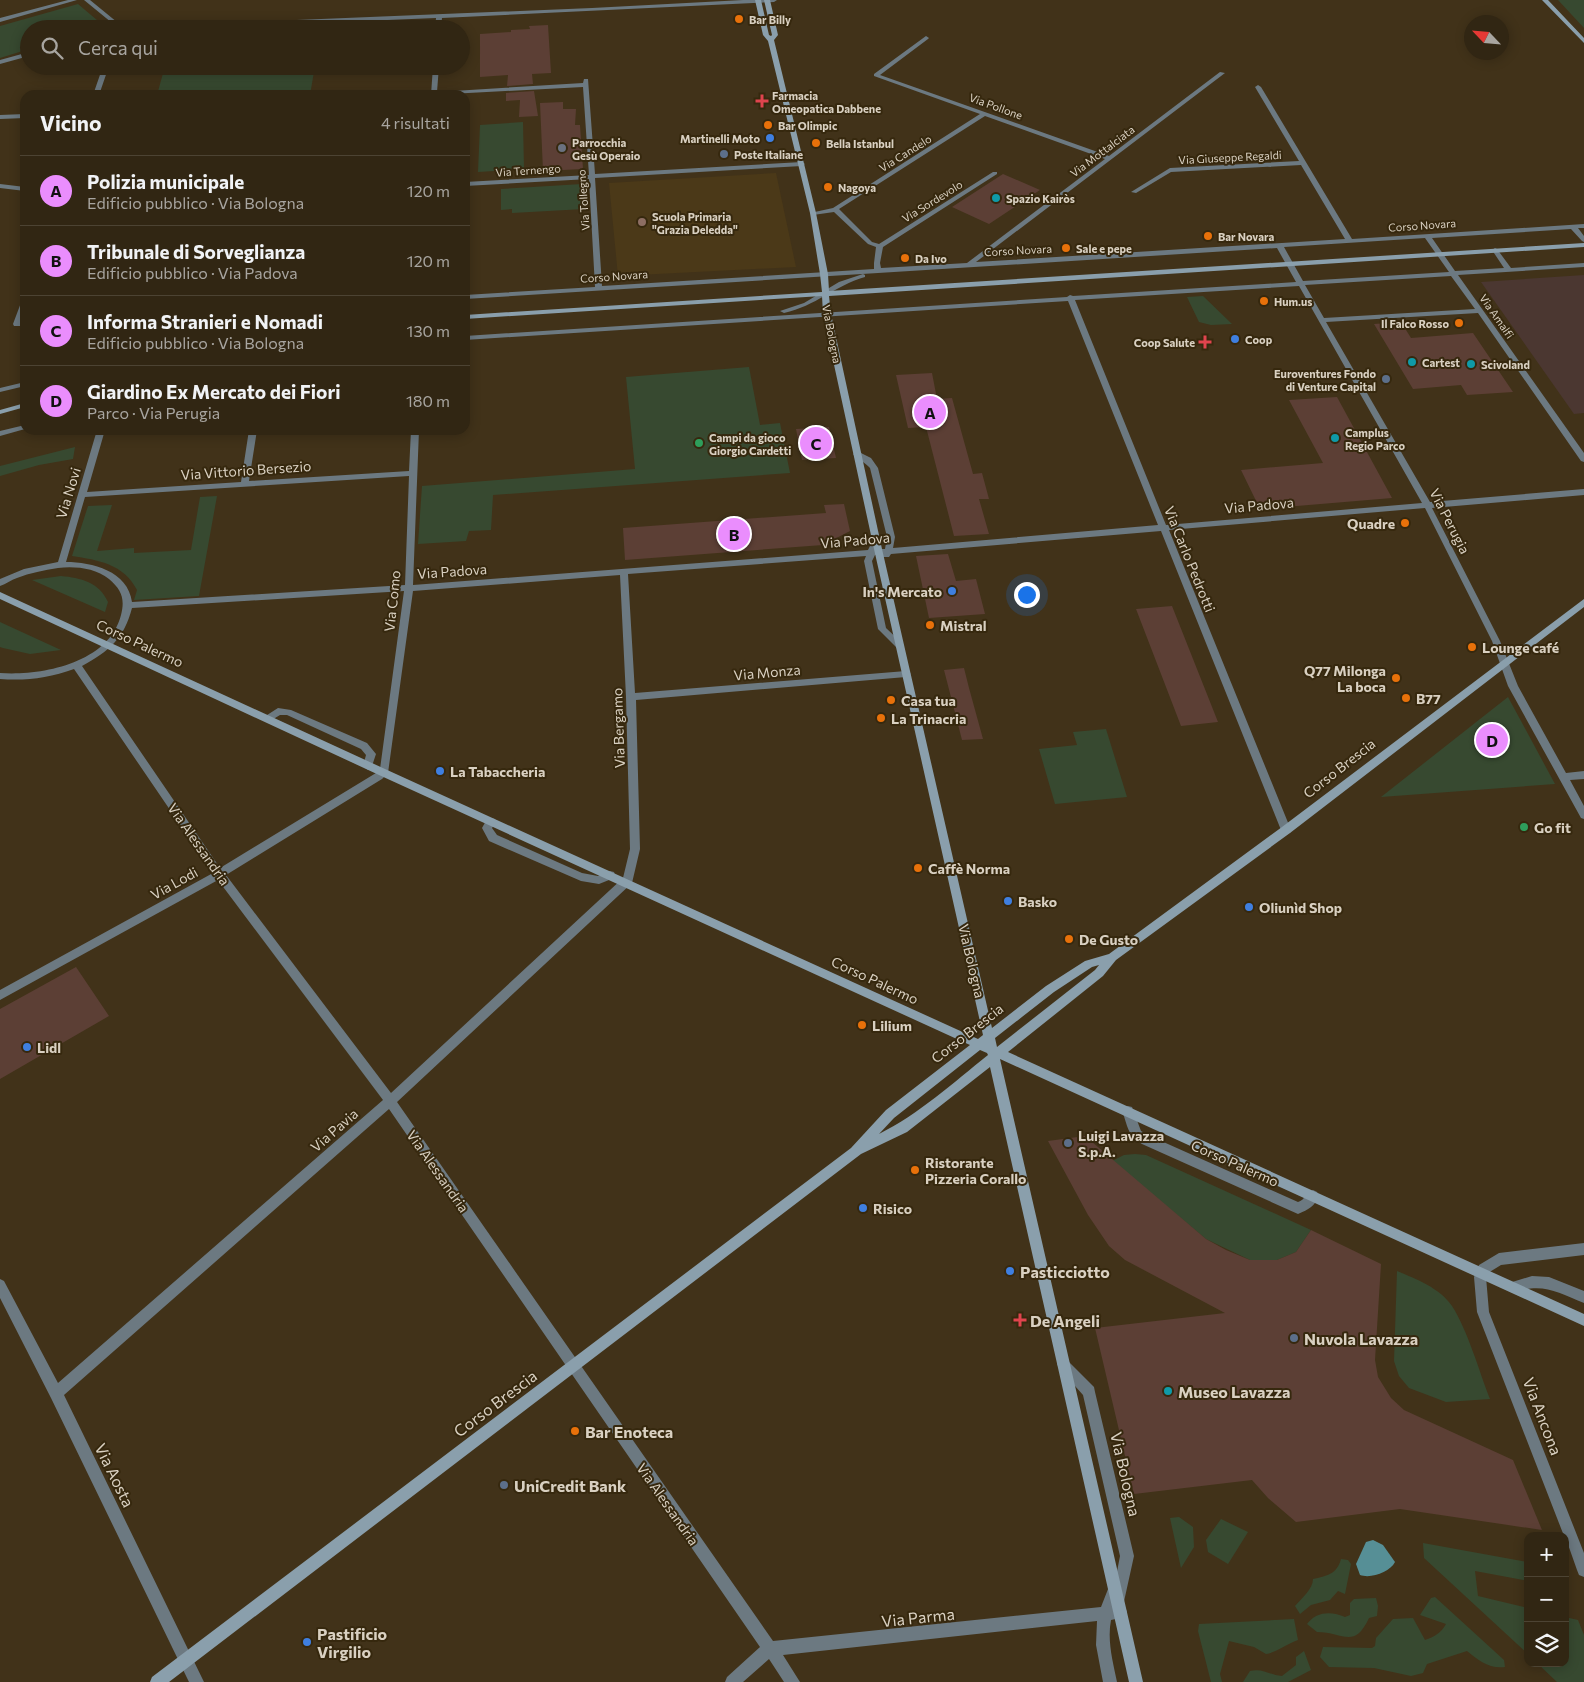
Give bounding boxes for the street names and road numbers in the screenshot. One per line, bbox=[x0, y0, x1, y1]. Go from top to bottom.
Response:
street label: Via Pollone bbox=[968, 90, 1025, 122]
street label: Via Mottalciata bbox=[1067, 123, 1137, 179]
street label: Via Candelo bbox=[876, 132, 934, 174]
street label: Via Giuseppe Regaldi bbox=[1178, 148, 1282, 166]
street label: Via Ternengo bbox=[495, 161, 562, 179]
street label: Via Tollegno bbox=[574, 169, 592, 231]
street label: Via Sordevolo bbox=[899, 177, 965, 225]
street label: Corso Novara bbox=[1388, 216, 1456, 234]
street label: Corso Novara bbox=[984, 242, 1052, 258]
street label: Corso Novara bbox=[580, 267, 648, 285]
street label: Via Amalfi bbox=[1477, 291, 1517, 341]
street label: Via Bologna bbox=[820, 304, 844, 364]
street label: Via Vittorio Bersezio bbox=[180, 457, 312, 483]
street label: Via Novi bbox=[52, 465, 84, 521]
street label: Via Perugia bbox=[1426, 485, 1474, 557]
street label: Via Padova bbox=[1223, 493, 1295, 517]
street label: Via Carlo Pedrotti bbox=[1161, 503, 1219, 615]
street label: Via Padova bbox=[819, 528, 891, 552]
street label: Via Padova bbox=[417, 560, 487, 582]
street label: Via Como bbox=[380, 569, 404, 633]
street label: Corso Palermo bbox=[94, 615, 186, 671]
street label: Via Monza bbox=[733, 661, 801, 683]
street label: Via Bergamo bbox=[608, 687, 628, 769]
street label: Corso Brescia bbox=[1300, 735, 1378, 801]
street label: Via Alessandria bbox=[164, 800, 234, 888]
street label: Via Lodi bbox=[147, 863, 201, 903]
street label: Via Bologna bbox=[955, 922, 989, 1000]
street label: Corso Palermo bbox=[829, 952, 921, 1008]
street label: Corso Brescia bbox=[928, 1000, 1006, 1066]
street label: Via Pavia bbox=[307, 1105, 361, 1155]
street label: Via Alessandria bbox=[403, 1127, 473, 1215]
street label: Corso Palermo bbox=[1189, 1136, 1281, 1190]
street label: Corso Brescia bbox=[450, 1366, 540, 1440]
street label: Via Ancona bbox=[1519, 1374, 1567, 1458]
street label: Via Bologna bbox=[1107, 1430, 1145, 1518]
street label: Via Aosta bbox=[91, 1440, 139, 1510]
street label: Via Alessandria bbox=[633, 1460, 703, 1548]
street label: Via Parma bbox=[880, 1604, 956, 1630]

